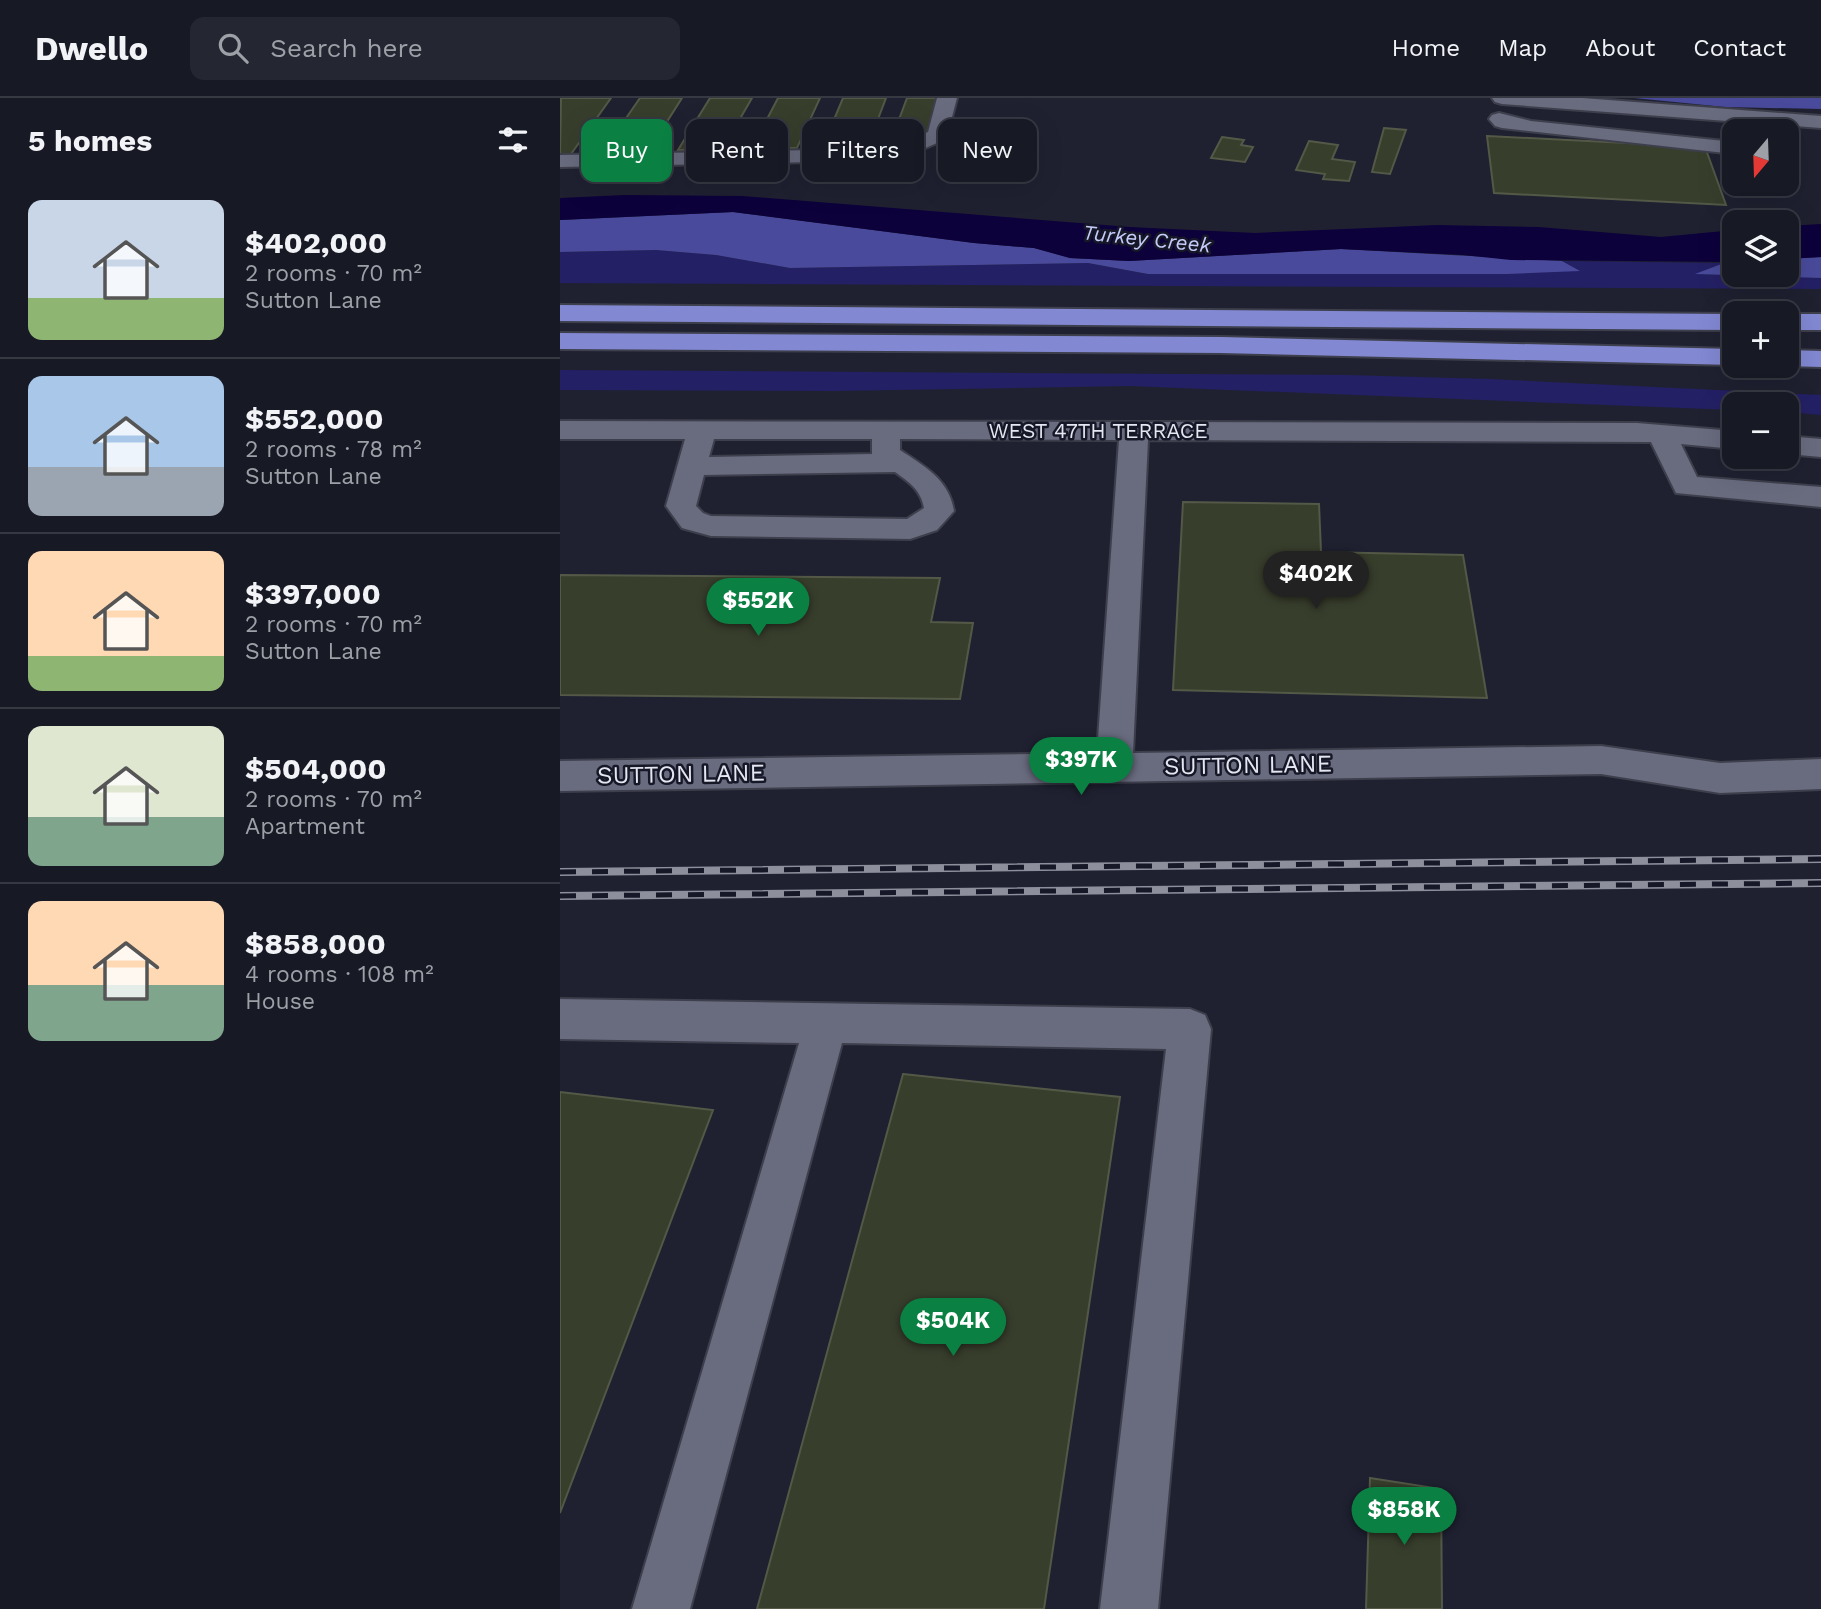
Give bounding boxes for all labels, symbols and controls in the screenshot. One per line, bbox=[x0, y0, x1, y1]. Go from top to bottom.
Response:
search box bbox=[190, 17, 680, 80]
text: Dwello bbox=[35, 29, 148, 68]
icon: search bbox=[214, 29, 252, 67]
text: Search here bbox=[270, 33, 423, 63]
text: Home bbox=[1392, 34, 1460, 62]
text: Map bbox=[1498, 34, 1547, 62]
text: About bbox=[1585, 34, 1655, 62]
text: Contact bbox=[1693, 34, 1786, 62]
chip: Buy bbox=[581, 119, 672, 182]
chip: Rent bbox=[686, 119, 788, 182]
chip: Filters bbox=[802, 119, 924, 182]
chip: New bbox=[938, 119, 1037, 182]
north arrow bbox=[1722, 119, 1799, 196]
map controls bbox=[1722, 119, 1799, 469]
icon: filters bbox=[494, 121, 532, 159]
text: 5 homes bbox=[28, 123, 152, 158]
button: layers bbox=[1722, 210, 1799, 287]
water label: Turkey Creek bbox=[1082, 219, 1213, 258]
text: $402,000 bbox=[245, 225, 387, 260]
icon: home bbox=[84, 228, 168, 312]
text: 2 rooms · 70 m² bbox=[245, 260, 422, 287]
text: Sutton Lane bbox=[245, 287, 382, 314]
button: + bbox=[1722, 301, 1799, 378]
button: − bbox=[1722, 392, 1799, 469]
text: $552,000 bbox=[245, 401, 383, 436]
icon: home bbox=[84, 404, 168, 488]
street label: WEST 47TH TERRACE bbox=[988, 418, 1208, 443]
text: 2 rooms · 78 m² bbox=[245, 436, 422, 463]
text: Sutton Lane bbox=[245, 463, 382, 490]
pin: $402K bbox=[1267, 552, 1365, 611]
text: $402K bbox=[1279, 560, 1353, 587]
text: $397,000 bbox=[245, 576, 381, 611]
pin: $552K bbox=[709, 578, 807, 638]
icon: home bbox=[84, 579, 168, 663]
text: $552K bbox=[722, 587, 794, 614]
text: 2 rooms · 70 m² bbox=[245, 611, 422, 638]
text: Sutton Lane bbox=[245, 638, 382, 665]
pin: $397K bbox=[1032, 738, 1130, 797]
text: $397K bbox=[1045, 746, 1117, 773]
street label: SUTTON LANE bbox=[1164, 750, 1332, 780]
text: $504,000 bbox=[245, 751, 387, 786]
icon: home bbox=[84, 754, 168, 838]
street label: SUTTON LANE bbox=[597, 759, 765, 789]
text: 2 rooms · 70 m² bbox=[245, 786, 422, 813]
text: Apartment bbox=[245, 813, 365, 840]
text: $858,000 bbox=[245, 926, 386, 961]
icon: home bbox=[84, 929, 168, 1013]
text: 4 rooms · 108 m² bbox=[245, 961, 434, 988]
text: House bbox=[245, 988, 315, 1015]
pin: $504K bbox=[904, 1298, 1002, 1358]
text: $504K bbox=[916, 1307, 990, 1334]
pin: $858K bbox=[1355, 1488, 1453, 1547]
text: $858K bbox=[1368, 1496, 1440, 1523]

